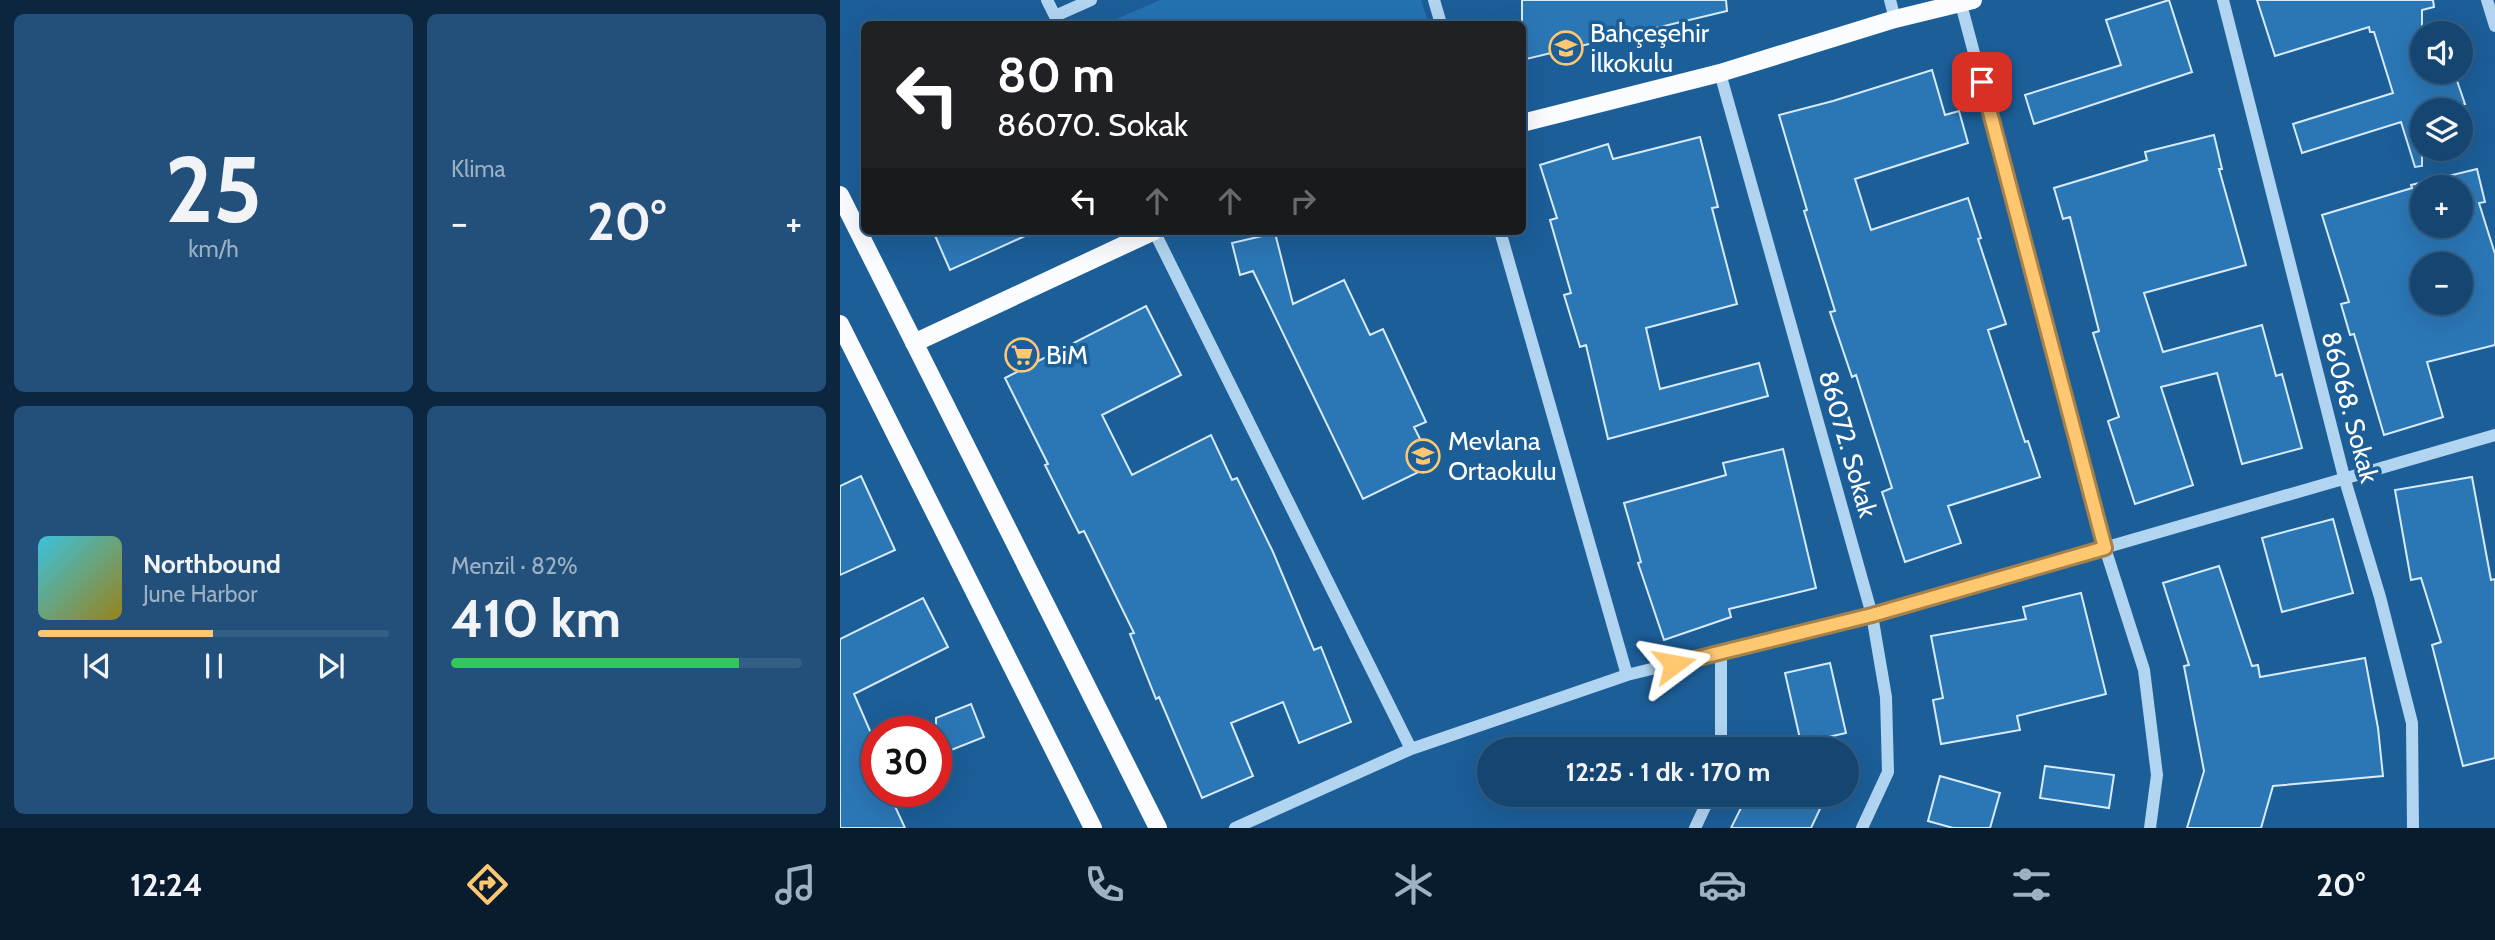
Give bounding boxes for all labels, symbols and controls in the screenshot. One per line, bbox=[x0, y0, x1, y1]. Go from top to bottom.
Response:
place label: Bahçeşehir İlkokulu bbox=[1590, 17, 1710, 79]
map controls bbox=[2410, 21, 2473, 315]
button: sound bbox=[2410, 21, 2473, 84]
school or university icon: Bahçeşehir İlkokulu bbox=[1547, 29, 1585, 67]
text: 80 m bbox=[997, 45, 1115, 104]
icon: left bbox=[882, 49, 973, 140]
pin bbox=[1952, 52, 2012, 112]
icon: arrive bbox=[1963, 63, 2001, 101]
button: layers bbox=[2410, 98, 2473, 161]
text: 86070. Sokak bbox=[997, 105, 1188, 144]
text: 25 bbox=[165, 134, 262, 245]
text: Klima bbox=[451, 155, 506, 183]
button: + bbox=[2410, 175, 2473, 238]
icon: left bbox=[1065, 182, 1103, 220]
icon: ahead bbox=[1138, 182, 1176, 220]
icon: ahead bbox=[1211, 182, 1249, 220]
icon: right bbox=[1284, 182, 1322, 220]
text: 20° bbox=[587, 190, 666, 253]
text: − bbox=[451, 199, 468, 246]
text: + bbox=[785, 199, 802, 246]
text: km/h bbox=[188, 235, 239, 263]
button: − bbox=[2410, 252, 2473, 315]
street label: 86068. Sokak bbox=[2314, 328, 2386, 487]
supermarket icon: BiM bbox=[1003, 336, 1041, 374]
place label: BiM bbox=[1046, 339, 1088, 371]
street label: 86072. Sokak bbox=[1812, 367, 1884, 522]
place label: Mevlana Ortaokulu bbox=[1448, 425, 1557, 487]
school or university icon: Mevlana Ortaokulu bbox=[1404, 437, 1442, 475]
text: Northbound bbox=[143, 548, 281, 580]
text: Menzil · 82% bbox=[451, 552, 578, 580]
text: June Harbor bbox=[143, 580, 257, 608]
text: 410 km bbox=[451, 587, 621, 650]
position arrow bbox=[1637, 627, 1711, 701]
icon: previous bbox=[78, 647, 116, 685]
icon: pause bbox=[195, 647, 233, 685]
icon: next bbox=[312, 647, 350, 685]
speed limit sign: 30 bbox=[861, 716, 952, 807]
text: 12:25 · 1 dk · 170 m bbox=[1566, 756, 1770, 788]
icon: directions bbox=[463, 860, 512, 909]
icon: music bbox=[771, 860, 820, 909]
icon: phone bbox=[1080, 860, 1129, 909]
icon: climate bbox=[1389, 860, 1438, 909]
icon: car bbox=[1698, 860, 1747, 909]
icon: filters bbox=[2007, 860, 2056, 909]
text: 12:24 bbox=[130, 865, 203, 904]
text: 20° bbox=[2316, 865, 2365, 904]

